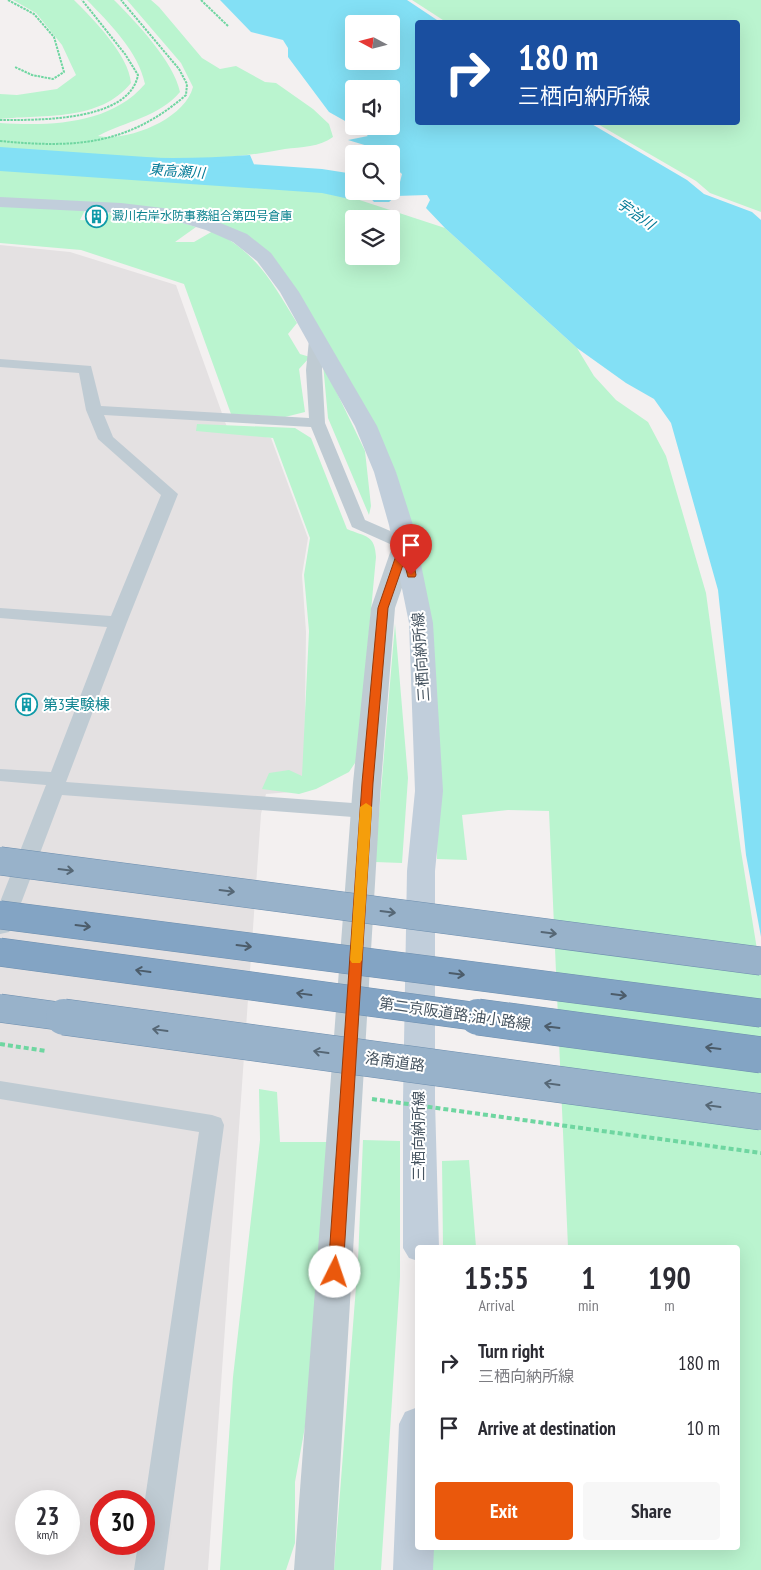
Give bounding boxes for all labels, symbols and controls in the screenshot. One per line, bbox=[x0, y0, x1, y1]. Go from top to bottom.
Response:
north arrow bbox=[345, 15, 400, 70]
map controls bbox=[345, 15, 400, 265]
text: 180 m bbox=[518, 34, 599, 80]
icon: right bbox=[435, 40, 500, 105]
button: sound bbox=[345, 80, 400, 135]
text: 三栖向納所線 bbox=[518, 82, 650, 110]
button: search bbox=[345, 145, 400, 200]
water label: 東高瀬川 bbox=[148, 160, 208, 182]
water label: 宇治川 bbox=[614, 195, 660, 235]
building icon: 澱川右岸水防事務組合第四号倉庫 bbox=[84, 204, 108, 228]
place label: 澱川右岸水防事務組合第四号倉庫 bbox=[112, 208, 292, 223]
button: layers bbox=[345, 210, 400, 265]
pin bbox=[390, 524, 432, 575]
icon: arrive bbox=[397, 531, 425, 559]
street label: 三栖向納所線 bbox=[408, 611, 433, 703]
building icon: 第3実験棟 bbox=[15, 693, 39, 717]
place label: 第3実験棟 bbox=[43, 695, 110, 714]
one-way arrow bbox=[57, 865, 73, 875]
one-way arrow bbox=[218, 886, 234, 896]
one-way arrow bbox=[380, 907, 396, 917]
one-way arrow bbox=[75, 921, 91, 931]
one-way arrow bbox=[541, 929, 557, 939]
one-way arrow bbox=[236, 942, 252, 952]
one-way arrow bbox=[135, 966, 151, 976]
one-way arrow bbox=[449, 969, 465, 979]
one-way arrow bbox=[296, 988, 312, 998]
one-way arrow bbox=[610, 990, 626, 1000]
street label: 第二京阪道路;油小路線 bbox=[378, 993, 532, 1034]
one-way arrow bbox=[544, 1022, 560, 1032]
one-way arrow bbox=[153, 1025, 169, 1035]
one-way arrow bbox=[705, 1043, 721, 1053]
one-way arrow bbox=[314, 1047, 330, 1057]
street label: 洛南道路 bbox=[364, 1048, 426, 1075]
one-way arrow bbox=[544, 1079, 560, 1089]
street label: 三栖向納所線 bbox=[409, 1091, 428, 1181]
one-way arrow bbox=[705, 1101, 721, 1111]
position arrow bbox=[308, 1245, 360, 1297]
text: 15:55 bbox=[464, 1258, 529, 1297]
text: 1 bbox=[581, 1258, 596, 1297]
text: 190 bbox=[648, 1258, 691, 1297]
text: Arrival bbox=[478, 1295, 515, 1315]
text: min bbox=[578, 1295, 599, 1315]
text: m bbox=[664, 1295, 675, 1315]
text: Turn right bbox=[478, 1339, 544, 1363]
icon: right bbox=[435, 1349, 463, 1377]
text: 180 m bbox=[678, 1351, 720, 1375]
text: 三栖向納所線 bbox=[478, 1366, 574, 1386]
icon: arrive bbox=[435, 1414, 463, 1442]
text: Arrive at destination bbox=[478, 1416, 616, 1440]
text: 10 m bbox=[687, 1416, 720, 1440]
button: Exit bbox=[435, 1482, 573, 1540]
button: Share bbox=[583, 1482, 720, 1540]
speed limit sign: 30 bbox=[90, 1490, 155, 1555]
text: 23 bbox=[36, 1500, 59, 1532]
text: km/h bbox=[37, 1527, 58, 1542]

